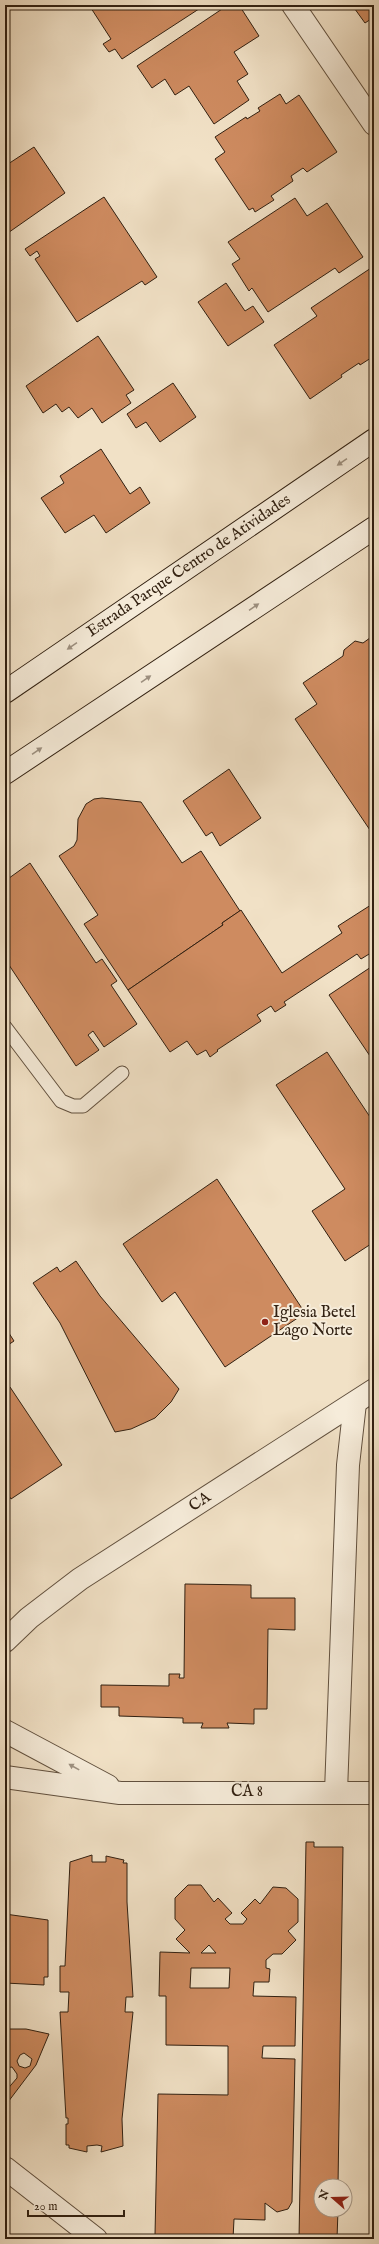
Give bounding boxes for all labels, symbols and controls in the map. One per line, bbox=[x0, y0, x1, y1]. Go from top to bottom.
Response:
one-way arrow bbox=[337, 458, 347, 466]
street label: Estrada Parque Centro de Atividades bbox=[83, 490, 295, 642]
one-way arrow bbox=[248, 604, 260, 611]
one-way arrow bbox=[67, 642, 78, 650]
one-way arrow bbox=[141, 675, 151, 683]
one-way arrow bbox=[32, 747, 43, 755]
place label: Iglesia Betel Lago Norte bbox=[273, 1303, 356, 1341]
marker: Iglesia Betel Lago Norte bbox=[260, 1317, 270, 1327]
street label: CA bbox=[185, 1487, 216, 1516]
one-way arrow bbox=[68, 1763, 79, 1770]
street label: CA 8 bbox=[231, 1782, 263, 1802]
north arrow bbox=[313, 2178, 353, 2218]
text: N bbox=[316, 2188, 333, 2203]
scale bar bbox=[28, 2192, 124, 2218]
text: 20 m bbox=[34, 2199, 57, 2214]

